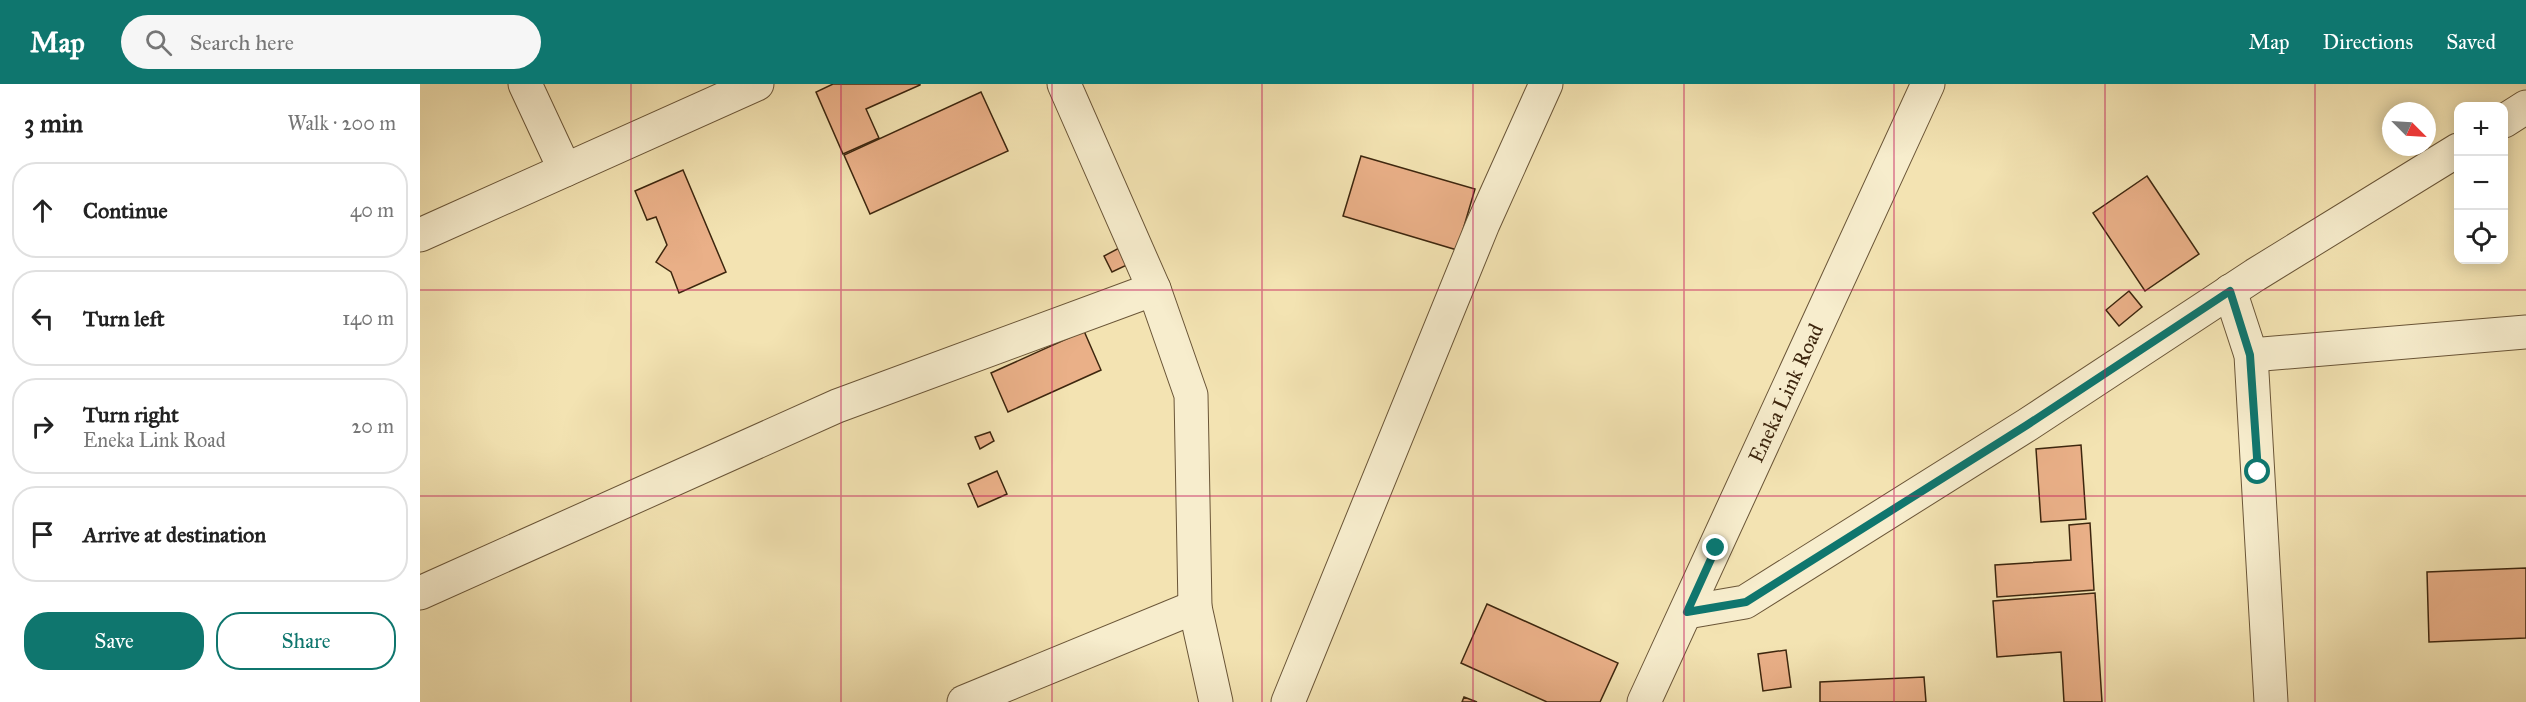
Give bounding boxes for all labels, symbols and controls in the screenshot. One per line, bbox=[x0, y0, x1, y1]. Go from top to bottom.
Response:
search box bbox=[121, 15, 541, 69]
text: Map bbox=[30, 25, 85, 60]
icon: search bbox=[142, 26, 175, 59]
text: Search here bbox=[190, 29, 294, 56]
text: Map bbox=[2249, 29, 2290, 55]
text: Directions bbox=[2323, 29, 2413, 55]
text: Saved bbox=[2446, 29, 2496, 55]
north arrow bbox=[2382, 102, 2436, 156]
map controls bbox=[2454, 102, 2508, 264]
button: + bbox=[2454, 102, 2508, 156]
text: 3 min bbox=[24, 107, 83, 139]
text: Walk · 200 m bbox=[288, 111, 396, 135]
button: − bbox=[2454, 156, 2508, 210]
icon: ahead bbox=[26, 194, 59, 227]
text: Continue bbox=[83, 197, 168, 224]
text: 40 m bbox=[350, 198, 394, 222]
button: locate bbox=[2454, 210, 2508, 264]
icon: left bbox=[26, 302, 59, 335]
text: Turn left bbox=[83, 305, 165, 332]
text: 140 m bbox=[342, 306, 394, 330]
street label: Eneka Link Road bbox=[1743, 319, 1829, 467]
text: Turn right bbox=[83, 401, 179, 428]
icon: right bbox=[26, 410, 59, 443]
text: 20 m bbox=[351, 414, 394, 438]
text: Eneka Link Road bbox=[83, 428, 226, 452]
route start bbox=[2244, 458, 2270, 484]
icon: arrive bbox=[26, 518, 59, 551]
text: Arrive at destination bbox=[83, 521, 266, 548]
route end bbox=[1702, 534, 1728, 560]
button: Save bbox=[24, 612, 204, 670]
button: Share bbox=[216, 612, 396, 670]

